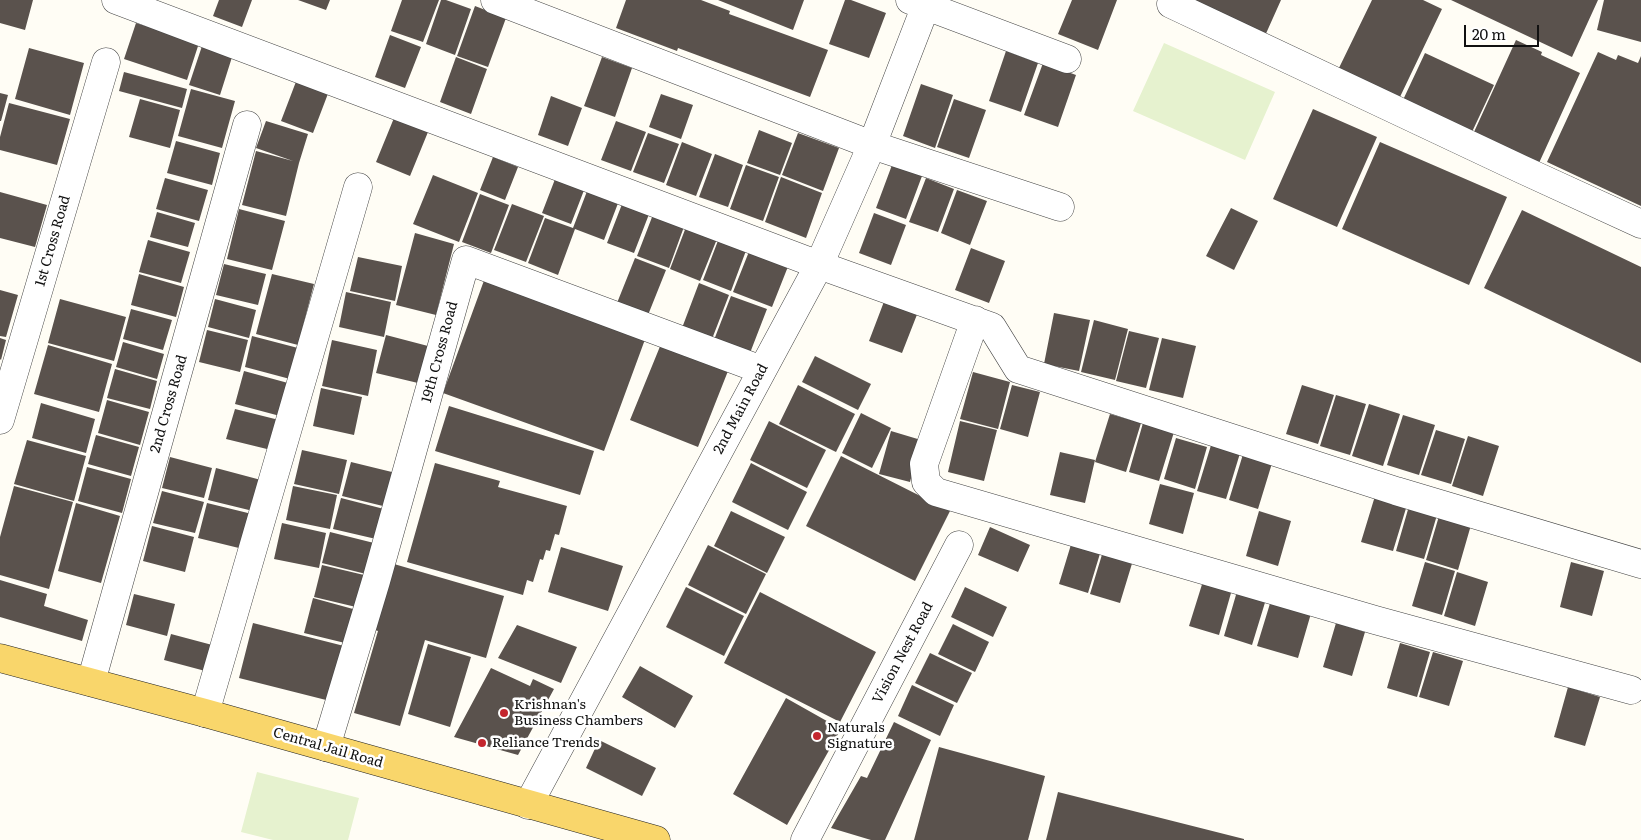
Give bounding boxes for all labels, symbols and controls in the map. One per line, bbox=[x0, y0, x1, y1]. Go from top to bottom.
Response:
scale bar bbox=[1466, 15, 1541, 47]
text: 20 m bbox=[1472, 22, 1506, 45]
street label: 1st Cross Road bbox=[32, 193, 74, 289]
street label: 19th Cross Road bbox=[418, 299, 462, 405]
street label: 2nd Cross Road bbox=[147, 353, 191, 455]
street label: 2nd Main Road bbox=[710, 361, 772, 457]
street label: Vision Nest Road bbox=[869, 599, 937, 707]
place label: Krishnan's Business Chambers bbox=[514, 697, 643, 730]
marker: Krishnan's Business Chambers bbox=[498, 707, 510, 719]
place label: Naturals Signature bbox=[827, 720, 892, 752]
street label: Central Jail Road bbox=[271, 724, 385, 772]
marker: Naturals Signature bbox=[811, 730, 823, 742]
place label: Reliance Trends bbox=[492, 735, 599, 751]
marker: Reliance Trends bbox=[476, 737, 488, 749]

